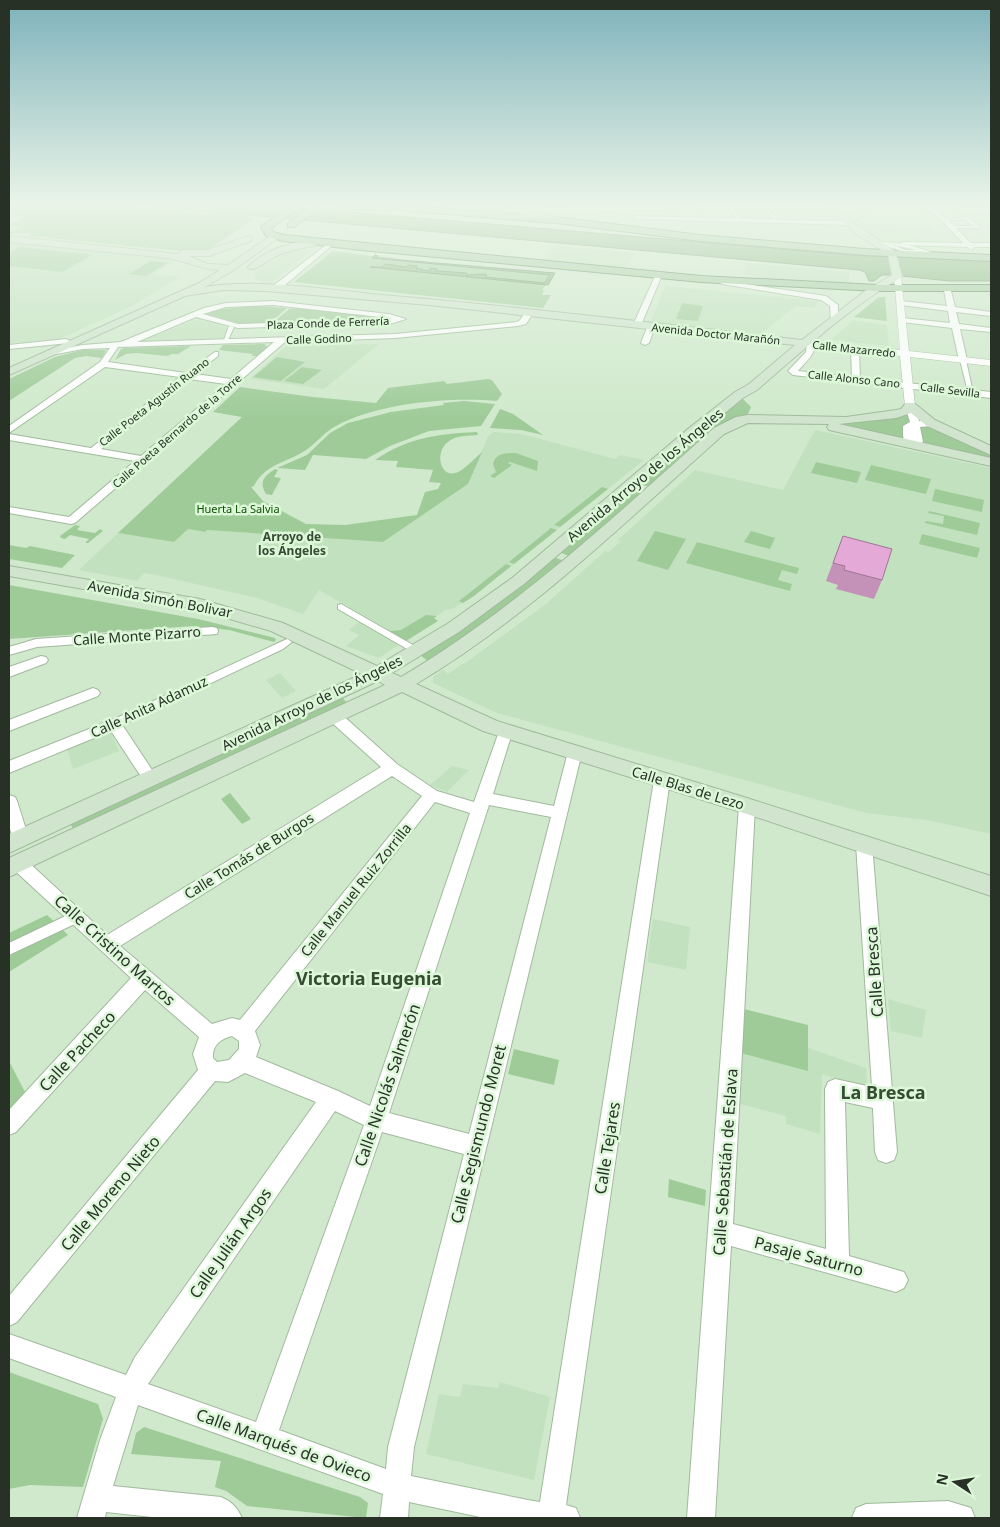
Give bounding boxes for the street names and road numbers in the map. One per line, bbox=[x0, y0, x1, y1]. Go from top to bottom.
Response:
street label: Plaza Conde de Ferrería bbox=[267, 313, 389, 332]
street label: Avenida Doctor Marañón bbox=[651, 319, 781, 348]
street label: Calle Godino bbox=[286, 330, 352, 347]
street label: Calle Mazarredo bbox=[812, 337, 897, 360]
street label: Calle Poeta Agustín Ruano bbox=[95, 354, 212, 449]
street label: Calle Alonso Cano bbox=[807, 366, 901, 391]
street label: Calle Poeta Bernardo de la Torre bbox=[109, 370, 244, 491]
street label: Calle Sevilla bbox=[919, 378, 981, 401]
street label: Avenida Arroyo de los Ángeles bbox=[562, 403, 727, 546]
street label: Avenida Simón Bolivar bbox=[86, 575, 234, 622]
street label: Calle Monte Pizarro bbox=[72, 622, 202, 649]
street label: Avenida Arroyo de los Ángeles bbox=[218, 650, 406, 755]
street label: Calle Anita Adamuz bbox=[87, 671, 211, 742]
street label: Calle Blas de Lezo bbox=[630, 761, 747, 814]
street label: Calle Tomás de Burgos bbox=[180, 808, 317, 903]
street label: Calle Manuel Ruiz Zorrilla bbox=[296, 819, 415, 960]
street label: Calle Cristino Martos bbox=[50, 890, 180, 1010]
street label: Calle Bresca bbox=[860, 926, 888, 1018]
street label: Calle Nicolás Salmerón bbox=[349, 1001, 425, 1169]
street label: Calle Pacheco bbox=[34, 1006, 120, 1096]
street label: Calle Segismundo Moret bbox=[445, 1042, 511, 1226]
street label: Calle Sebastián de Eslava bbox=[707, 1068, 743, 1256]
street label: Calle Tejares bbox=[589, 1100, 625, 1196]
street label: Calle Moreno Nieto bbox=[55, 1131, 165, 1255]
street label: Calle Julián Argos bbox=[184, 1183, 276, 1303]
street label: Pasaje Saturno bbox=[752, 1231, 866, 1281]
street label: Calle Marqués de Ovieco bbox=[193, 1403, 375, 1487]

